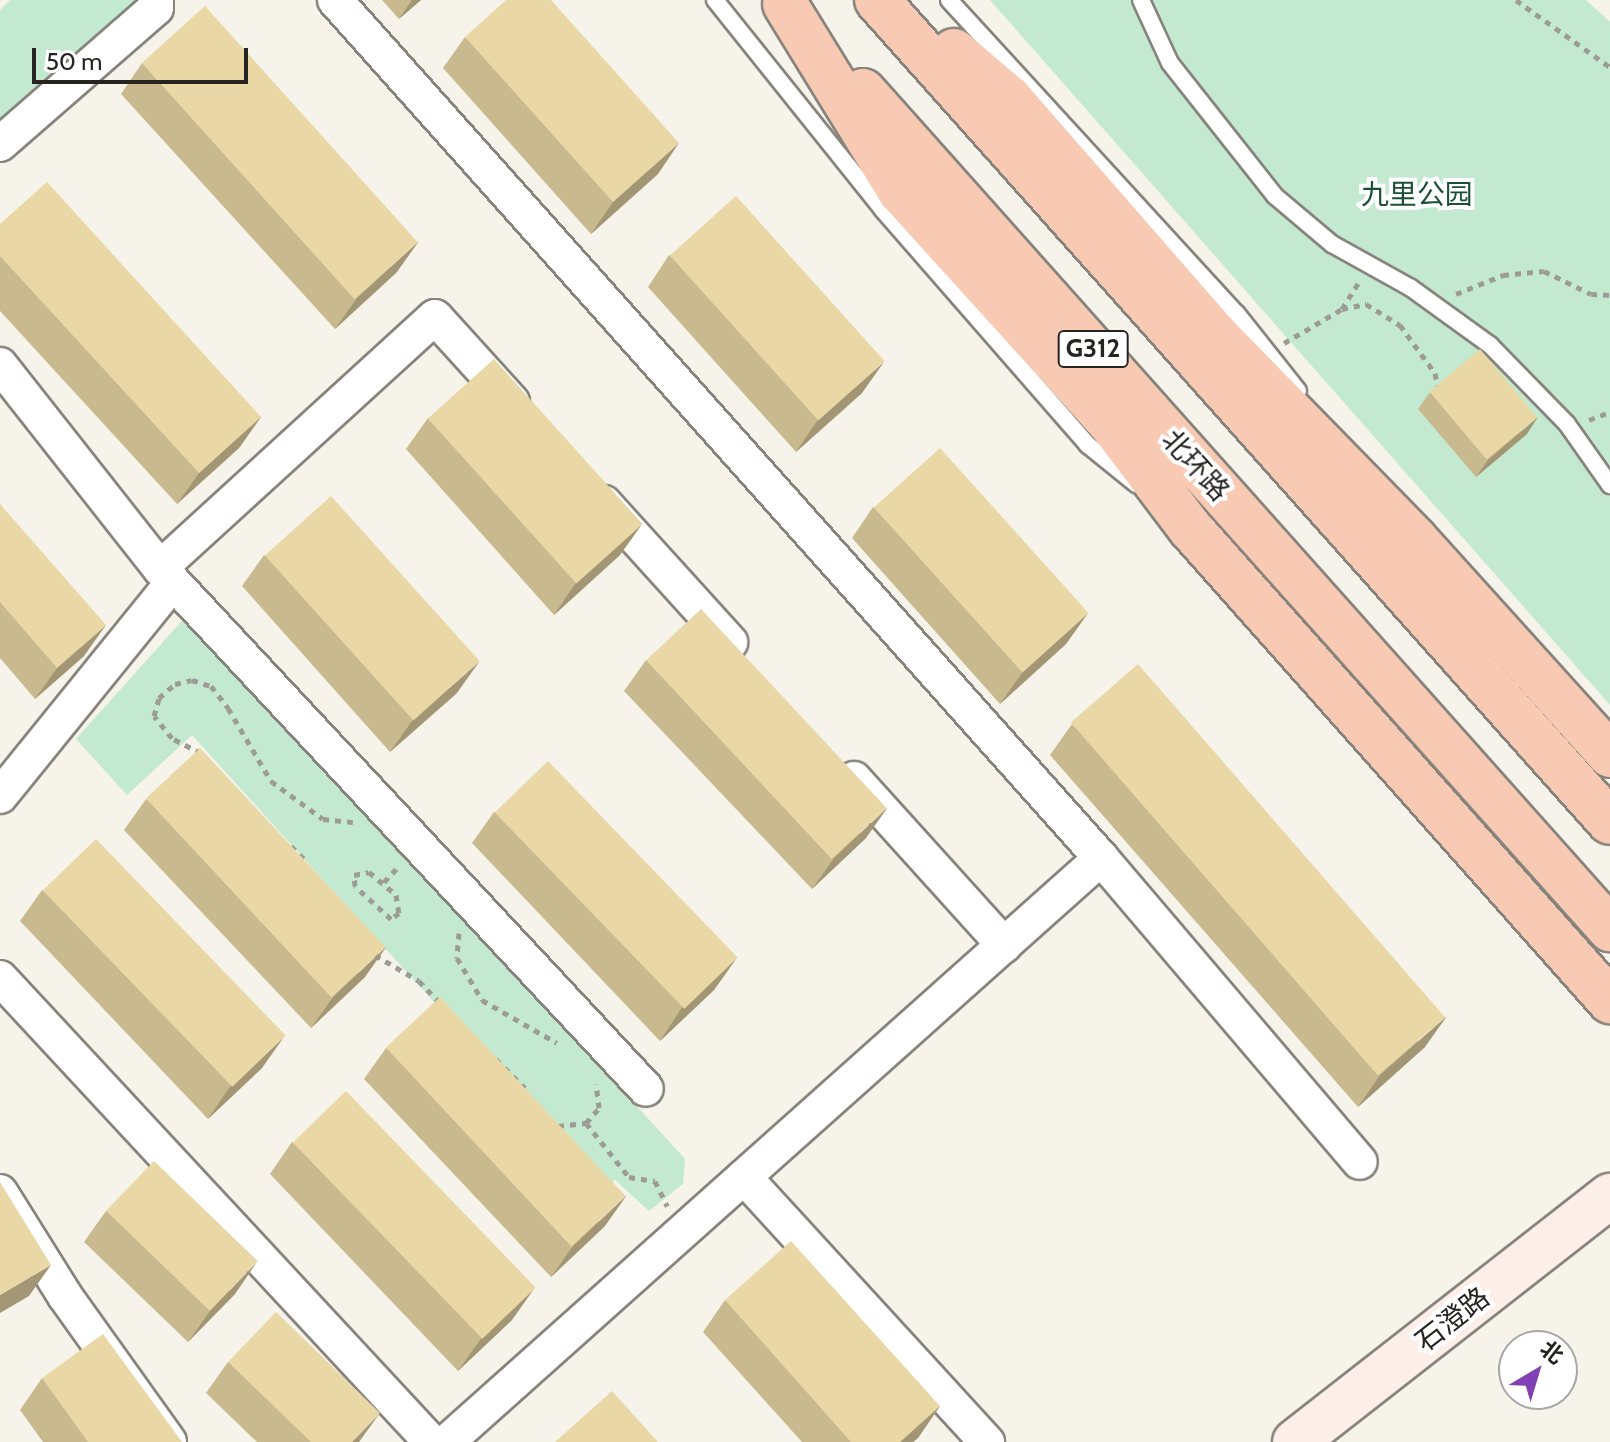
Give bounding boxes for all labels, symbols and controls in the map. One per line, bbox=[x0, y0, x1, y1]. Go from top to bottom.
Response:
scale bar bbox=[36, 32, 252, 82]
text: 50 m bbox=[46, 47, 102, 76]
park label: 九里公园 bbox=[1361, 177, 1473, 211]
road number: G312 bbox=[1057, 327, 1129, 371]
street label: 北环路 bbox=[1155, 423, 1237, 507]
street label: 石澄路 bbox=[1409, 1280, 1495, 1358]
north arrow bbox=[1498, 1330, 1578, 1410]
text: 北 bbox=[1535, 1335, 1569, 1370]

